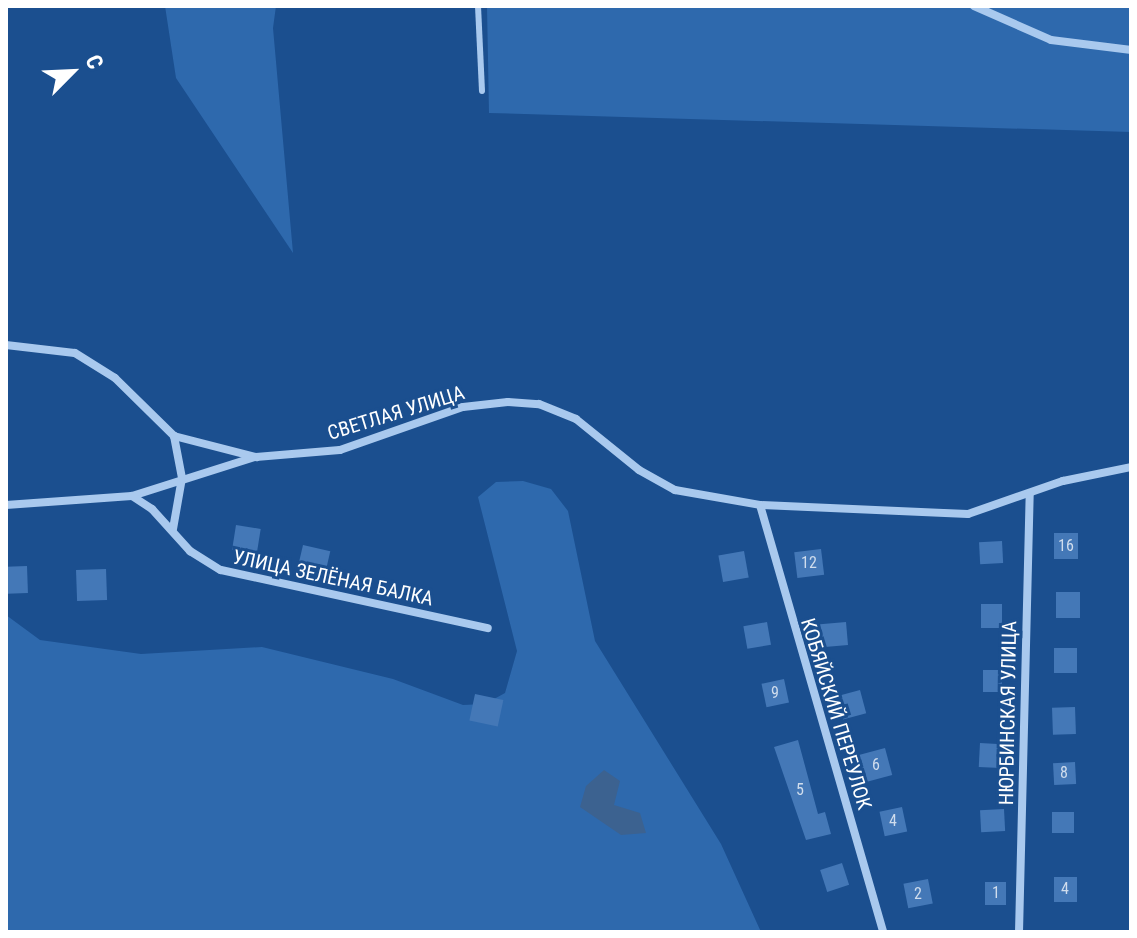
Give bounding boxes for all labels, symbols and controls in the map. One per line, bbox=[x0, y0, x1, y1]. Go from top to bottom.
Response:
north arrow bbox=[32, 32, 112, 112]
text: С bbox=[80, 51, 108, 73]
street label: СВЕТЛАЯ УЛИЦА bbox=[325, 381, 467, 445]
house number: 16 bbox=[1058, 536, 1074, 556]
street label: УЛИЦА ЗЕЛЁНАЯ БАЛКА bbox=[230, 545, 436, 611]
house number: 12 bbox=[801, 553, 817, 573]
street label: КОБЯЙСКИЙ ПЕРЕУЛОК bbox=[795, 615, 877, 813]
street label: НЮРБИНСКАЯ УЛИЦА bbox=[994, 621, 1022, 805]
house number: 9 bbox=[771, 683, 779, 703]
house number: 6 bbox=[872, 755, 880, 775]
house number: 8 bbox=[1060, 763, 1068, 783]
house number: 5 bbox=[796, 780, 804, 800]
house number: 4 bbox=[889, 811, 897, 831]
house number: 4 bbox=[1061, 879, 1069, 899]
house number: 1 bbox=[992, 883, 1000, 903]
house number: 2 bbox=[914, 884, 922, 904]

